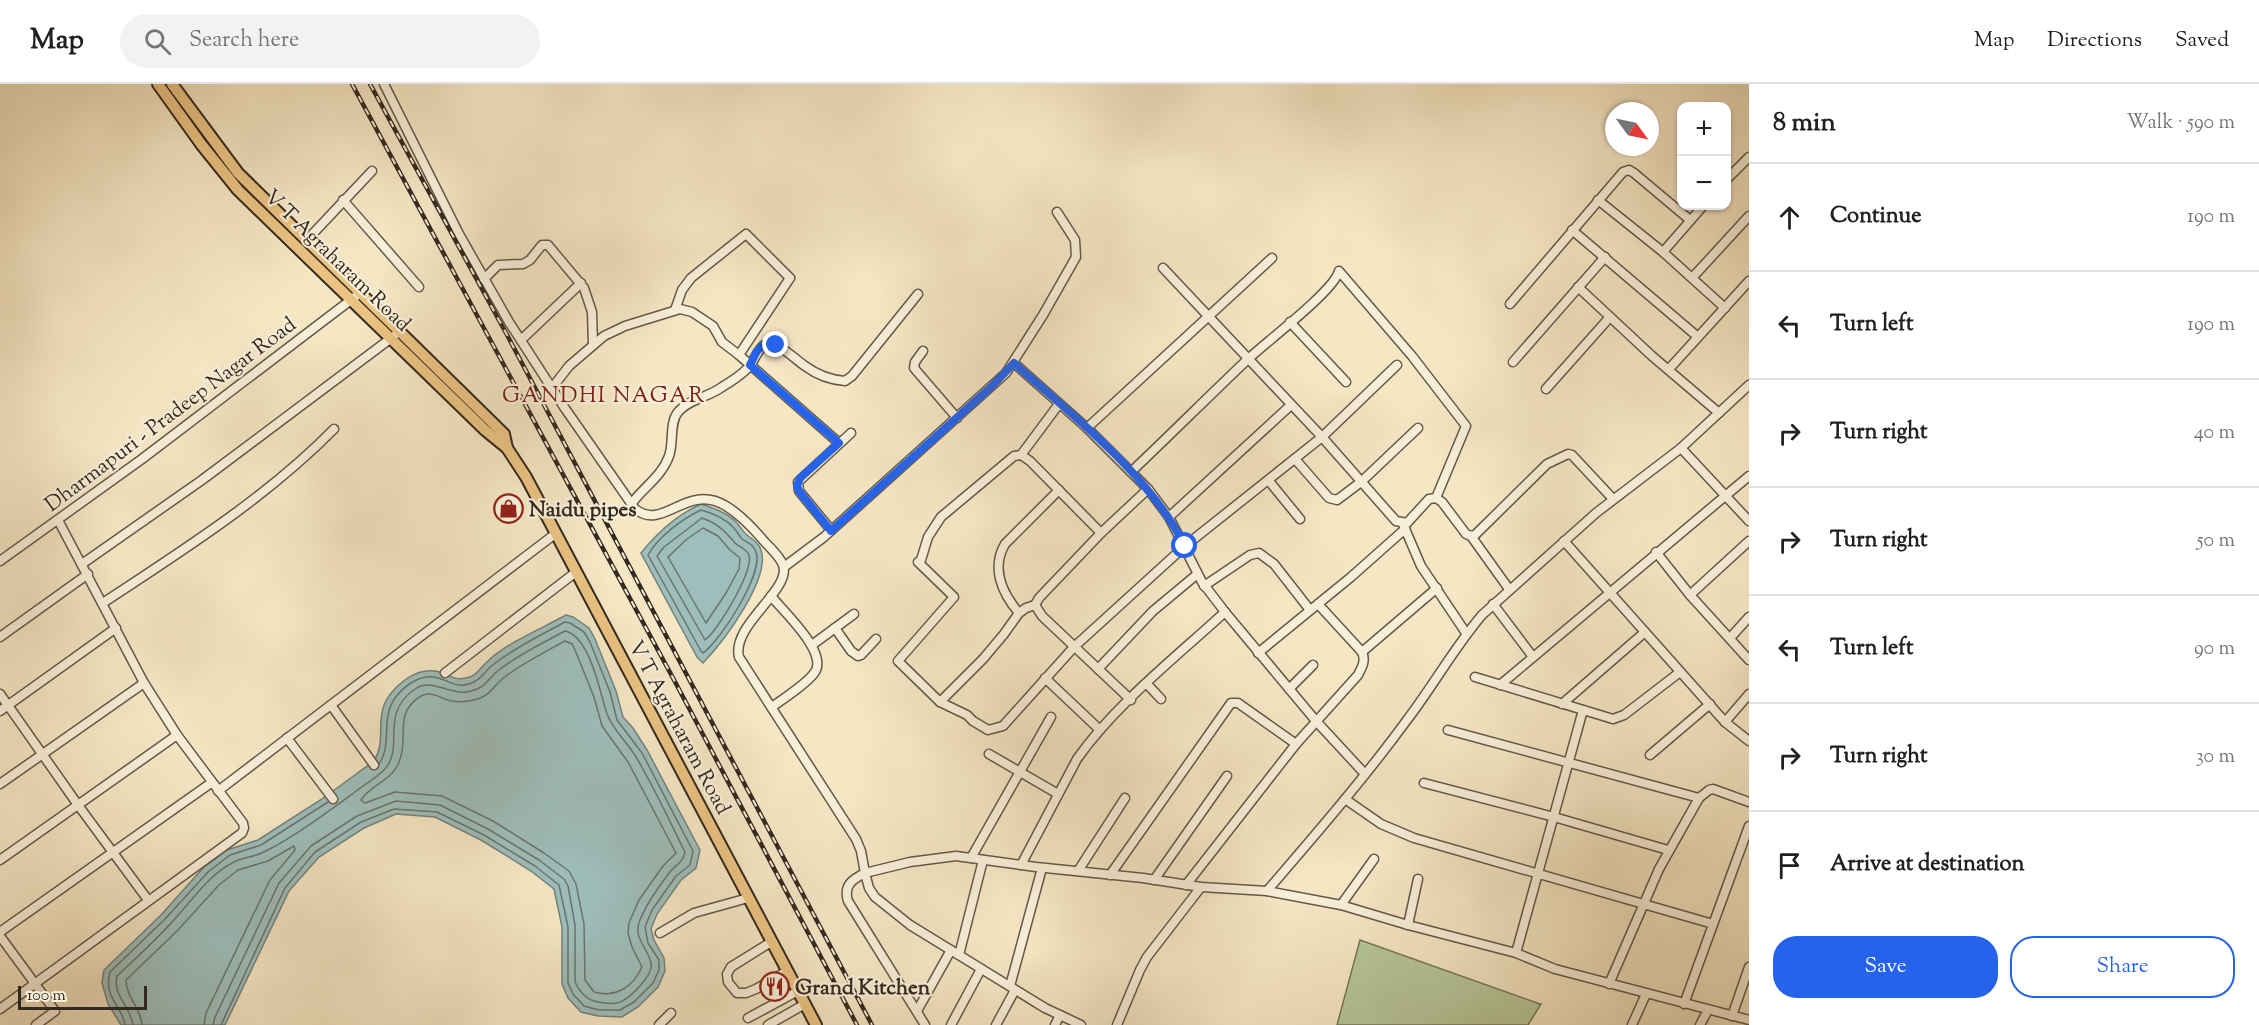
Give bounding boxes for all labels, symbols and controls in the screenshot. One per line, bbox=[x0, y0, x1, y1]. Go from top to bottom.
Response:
search box bbox=[120, 14, 540, 68]
text: Map bbox=[30, 21, 84, 61]
icon: search bbox=[141, 25, 174, 58]
text: Search here bbox=[189, 25, 299, 57]
text: Map bbox=[1974, 26, 2014, 56]
text: Directions bbox=[2047, 26, 2142, 56]
text: Saved bbox=[2175, 26, 2229, 56]
north arrow bbox=[1605, 102, 1659, 156]
map controls bbox=[1677, 102, 1731, 210]
button: + bbox=[1677, 102, 1731, 156]
text: 8 min bbox=[1773, 105, 1836, 142]
text: Walk · 590 m bbox=[2127, 109, 2235, 138]
button: − bbox=[1677, 156, 1731, 210]
street label: V T Agraharam Road bbox=[257, 183, 417, 339]
icon: ahead bbox=[1773, 201, 1806, 234]
text: Continue bbox=[1830, 201, 1921, 233]
text: 190 m bbox=[2187, 203, 2235, 232]
icon: left bbox=[1773, 309, 1806, 342]
text: Turn left bbox=[1830, 309, 1913, 341]
street label: Dharmapuri - Pradeep Nagar Road bbox=[39, 311, 303, 520]
text: 190 m bbox=[2187, 311, 2235, 340]
route end bbox=[762, 331, 788, 357]
district label: GANDHI NAGAR bbox=[502, 381, 706, 413]
icon: right bbox=[1773, 417, 1806, 450]
text: Turn right bbox=[1830, 417, 1927, 449]
text: 40 m bbox=[2194, 419, 2235, 448]
shop icon: Naidu pipes bbox=[492, 493, 524, 525]
place label: Naidu pipes bbox=[529, 496, 637, 526]
icon: right bbox=[1773, 525, 1806, 558]
text: Turn right bbox=[1830, 525, 1927, 557]
text: 50 m bbox=[2197, 527, 2235, 556]
route start bbox=[1171, 532, 1197, 558]
icon: left bbox=[1773, 633, 1806, 666]
text: Turn left bbox=[1830, 633, 1913, 665]
text: 90 m bbox=[2194, 635, 2235, 664]
street label: V T Agraharam Road bbox=[620, 636, 737, 820]
icon: right bbox=[1773, 741, 1806, 774]
text: Turn right bbox=[1830, 741, 1927, 773]
text: 30 m bbox=[2196, 743, 2235, 772]
icon: arrive bbox=[1773, 849, 1806, 882]
text: Arrive at destination bbox=[1830, 849, 2025, 881]
button: Save bbox=[1773, 936, 1998, 998]
button: Share bbox=[2010, 936, 2235, 998]
restaurant icon: Grand Kitchen bbox=[758, 971, 790, 1003]
place label: Grand Kitchen bbox=[795, 974, 931, 1004]
scale bar bbox=[18, 983, 147, 1010]
text: 100 m bbox=[27, 985, 66, 1008]

